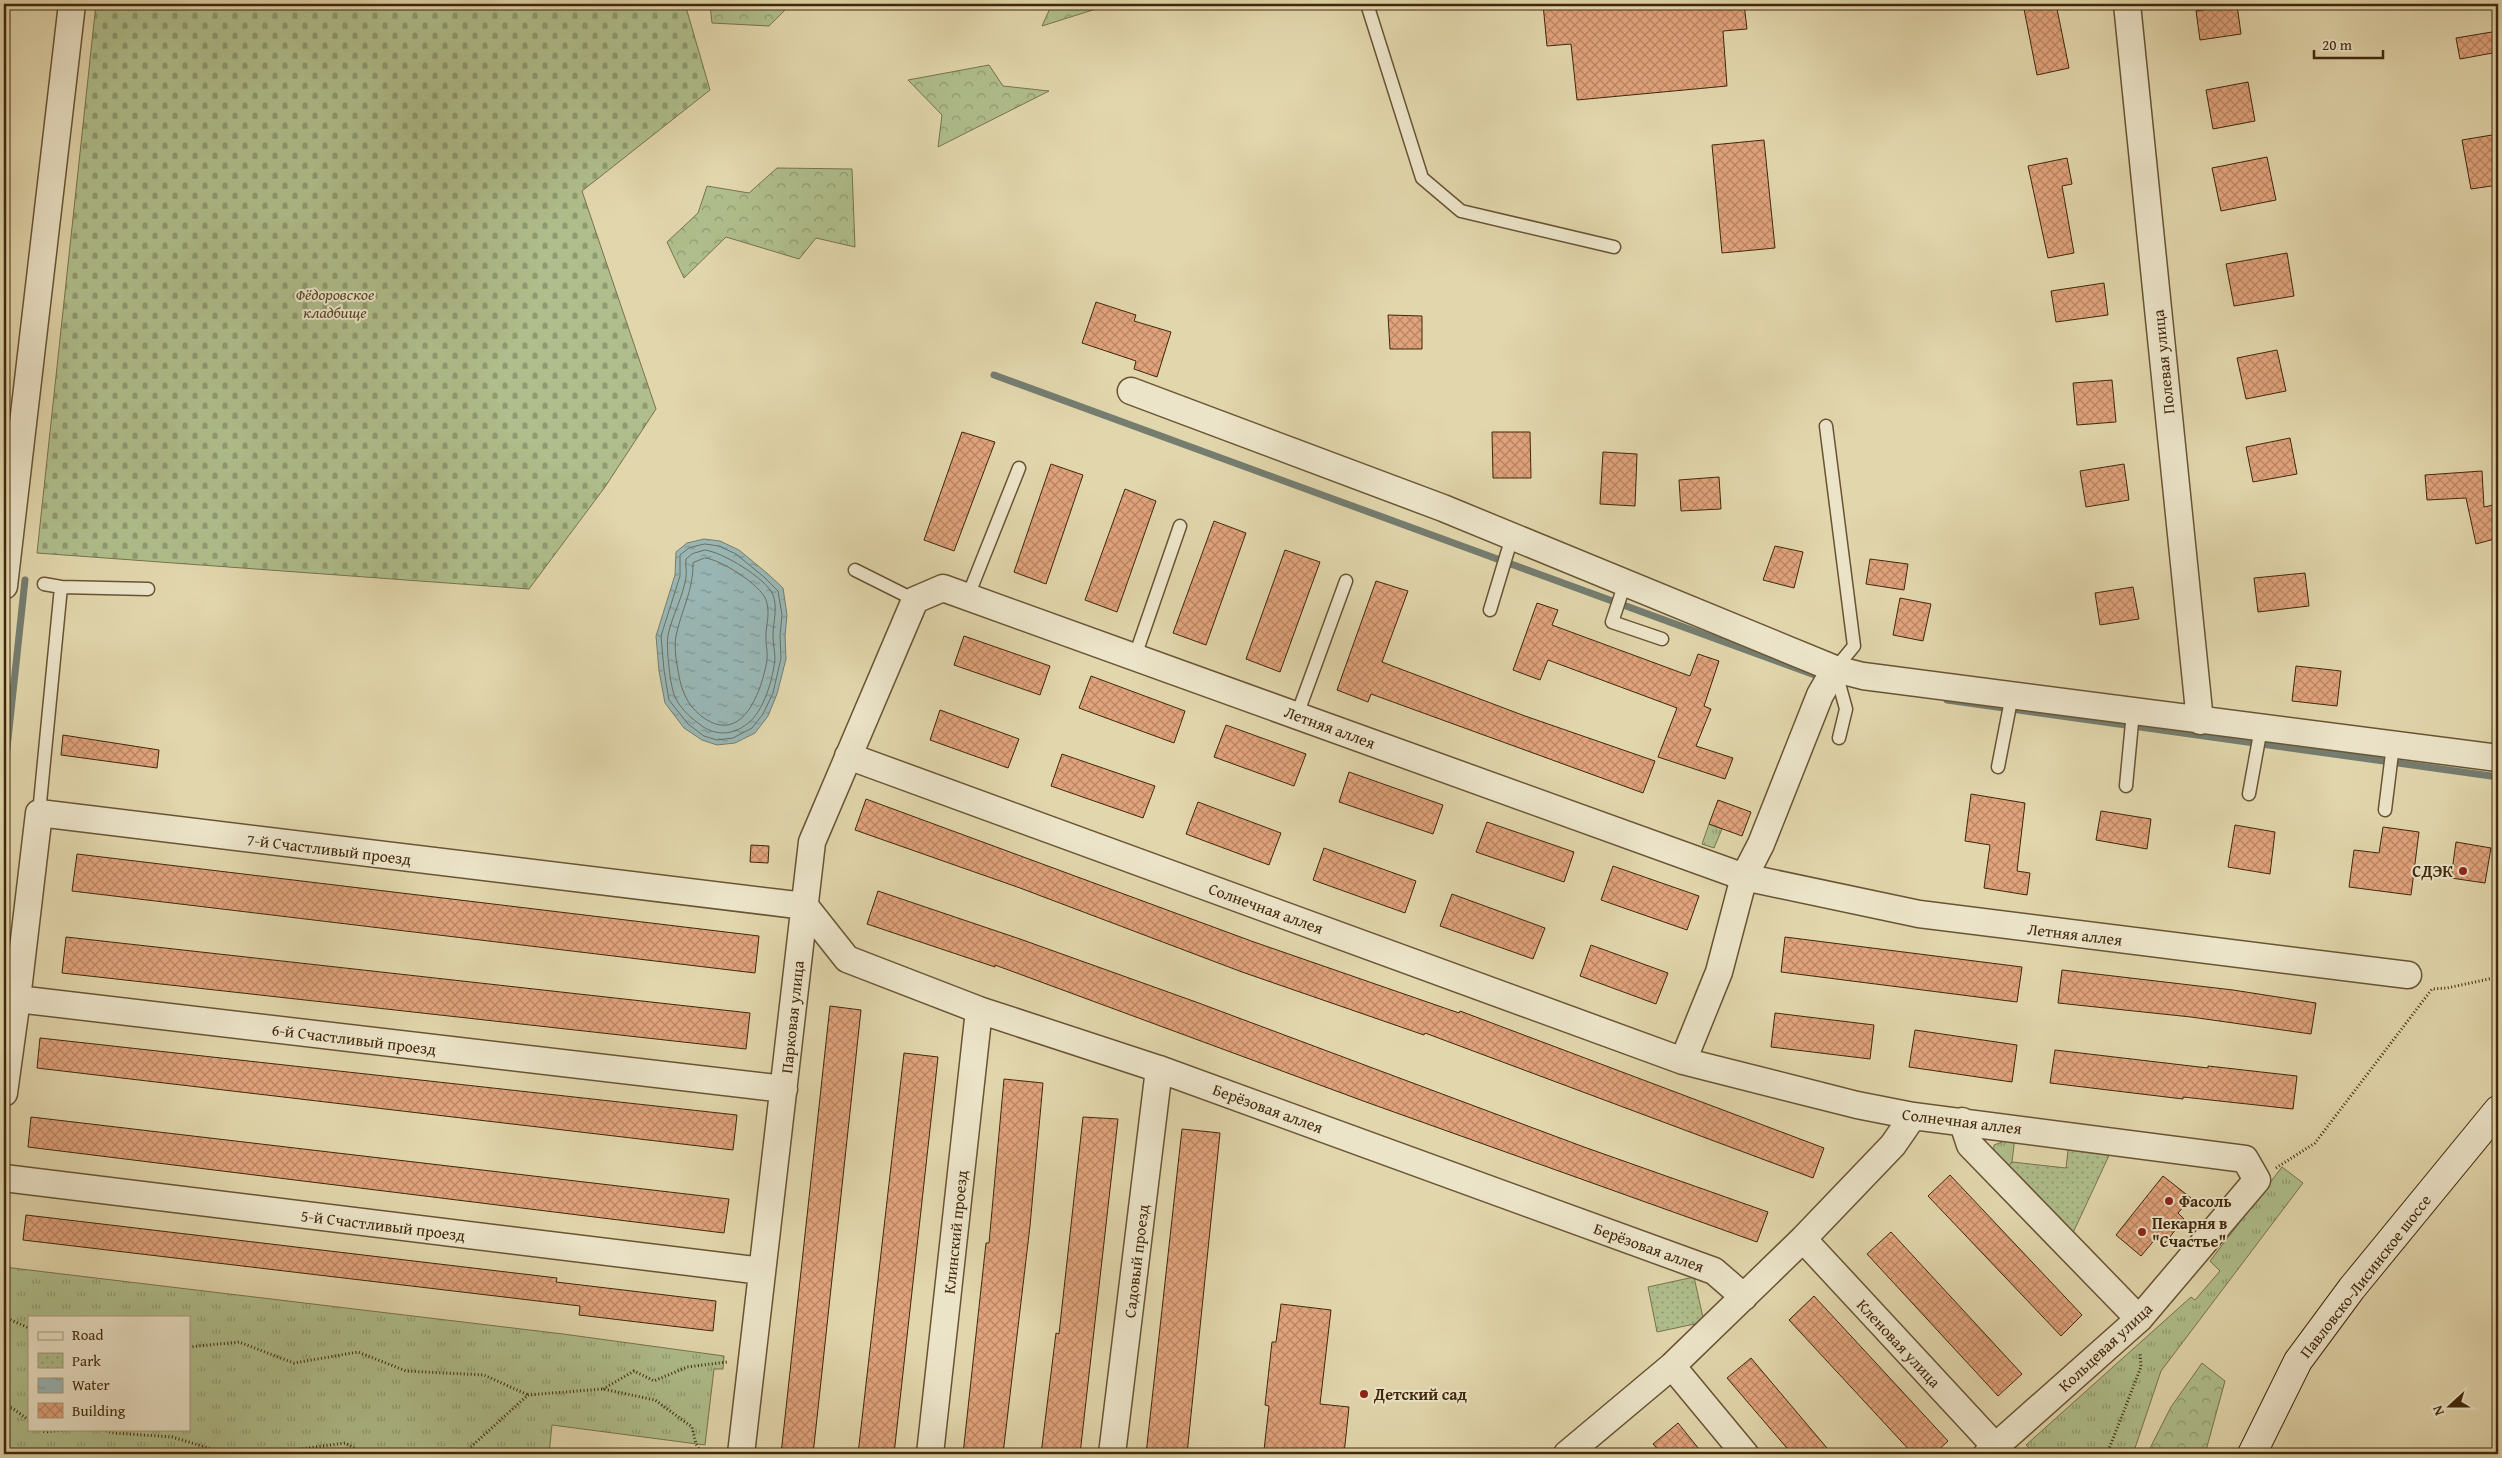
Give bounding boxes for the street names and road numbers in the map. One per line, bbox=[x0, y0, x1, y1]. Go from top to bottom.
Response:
street label: Полевая улица bbox=[2146, 308, 2180, 415]
street label: Летняя аллея bbox=[1281, 699, 1379, 755]
street label: 7-й Счастливый проезд bbox=[246, 827, 413, 871]
street label: Солнечная аллея bbox=[1205, 876, 1327, 940]
street label: Летняя аллея bbox=[2026, 916, 2124, 952]
street label: Парковая улица bbox=[774, 959, 810, 1075]
street label: 6-й Счастливый проезд bbox=[271, 1017, 438, 1061]
street label: Берёзовая аллея bbox=[1210, 1077, 1326, 1139]
street label: Солнечная аллея bbox=[1901, 1102, 2023, 1140]
street label: Клинский проезд bbox=[937, 1169, 973, 1295]
street label: Павловско-Лисинское шоссе bbox=[2293, 1189, 2437, 1363]
street label: 5-й Счастливый проезд bbox=[300, 1203, 467, 1247]
street label: Садовый проезд bbox=[1117, 1203, 1155, 1319]
street label: Берёзовая аллея bbox=[1591, 1216, 1707, 1278]
street label: Кленовая улица bbox=[1851, 1293, 1947, 1393]
street label: Кольцевая улица bbox=[2052, 1297, 2158, 1397]

